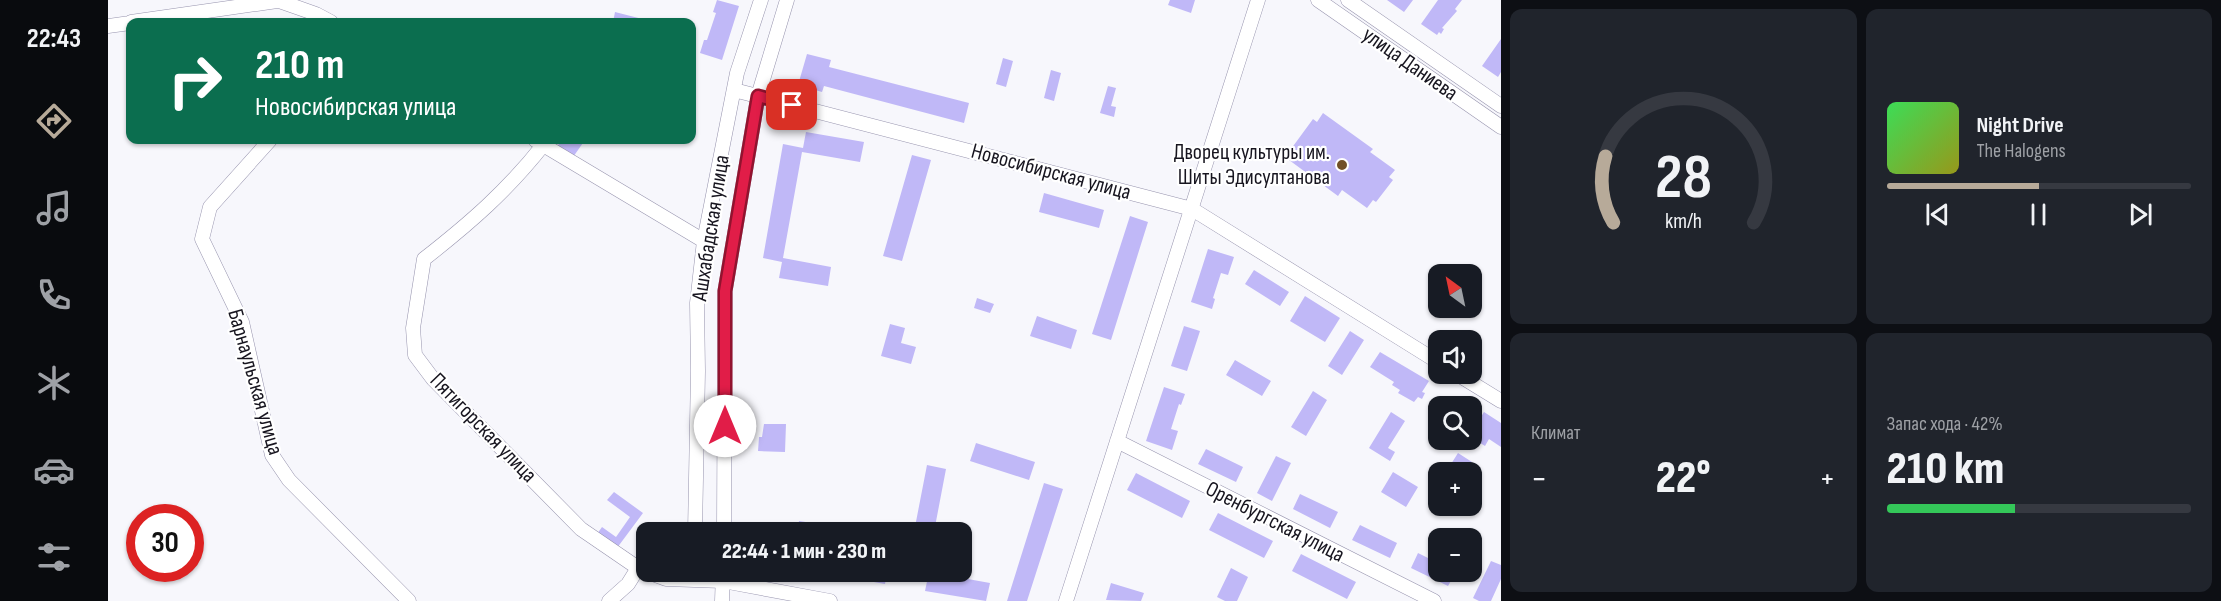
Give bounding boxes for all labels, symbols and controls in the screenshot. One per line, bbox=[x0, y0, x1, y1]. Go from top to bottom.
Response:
street label: улица Даниева bbox=[1357, 21, 1463, 107]
text: 22:43 bbox=[27, 23, 81, 55]
text: 210 m bbox=[255, 40, 344, 91]
icon: right bbox=[156, 42, 234, 120]
pin bbox=[766, 79, 817, 130]
icon: arrive bbox=[775, 88, 808, 121]
text: Новосибирская улица bbox=[255, 91, 456, 123]
icon: directions bbox=[33, 100, 75, 142]
text: Night Drive bbox=[1977, 112, 2064, 139]
street label: Новосибирская улица bbox=[968, 138, 1134, 206]
place label: Дворец культуры им. Шиты Эдисултанова bbox=[1174, 139, 1330, 191]
text: The Halogens bbox=[1977, 139, 2066, 163]
text: 28 bbox=[1655, 142, 1712, 217]
street label: Ашхабадская улица bbox=[686, 153, 736, 304]
marker: Дворец культуры им. Шиты Эдисултанова bbox=[1335, 158, 1349, 172]
icon: music bbox=[33, 187, 75, 229]
icon: previous bbox=[1921, 198, 1954, 231]
icon: pause bbox=[2022, 198, 2055, 231]
icon: next bbox=[2124, 198, 2157, 231]
text: km/h bbox=[1665, 210, 1702, 235]
north arrow bbox=[1428, 264, 1482, 318]
map controls bbox=[1428, 264, 1482, 582]
icon: phone bbox=[33, 274, 75, 316]
street label: Барнаульская улица bbox=[221, 306, 289, 458]
button: sound bbox=[1428, 330, 1482, 384]
icon: climate bbox=[33, 362, 75, 404]
street label: Пятигорская улица bbox=[424, 367, 542, 489]
position arrow bbox=[693, 394, 757, 458]
button: search bbox=[1428, 396, 1482, 450]
text: Запас хода · 42% bbox=[1887, 412, 2003, 436]
text: Климат bbox=[1531, 421, 1581, 445]
text: 210 km bbox=[1887, 442, 2004, 497]
icon: car bbox=[33, 449, 75, 491]
text: 22° bbox=[1656, 451, 1711, 506]
text: − bbox=[1531, 459, 1547, 499]
text: + bbox=[1819, 459, 1835, 499]
button: + bbox=[1428, 462, 1482, 516]
street label: Оренбургская улица bbox=[1201, 475, 1349, 569]
speed limit sign: 30 bbox=[126, 504, 204, 582]
button: − bbox=[1428, 528, 1482, 582]
icon: filters bbox=[33, 536, 75, 578]
text: 22:44 · 1 мин · 230 m bbox=[722, 538, 886, 565]

